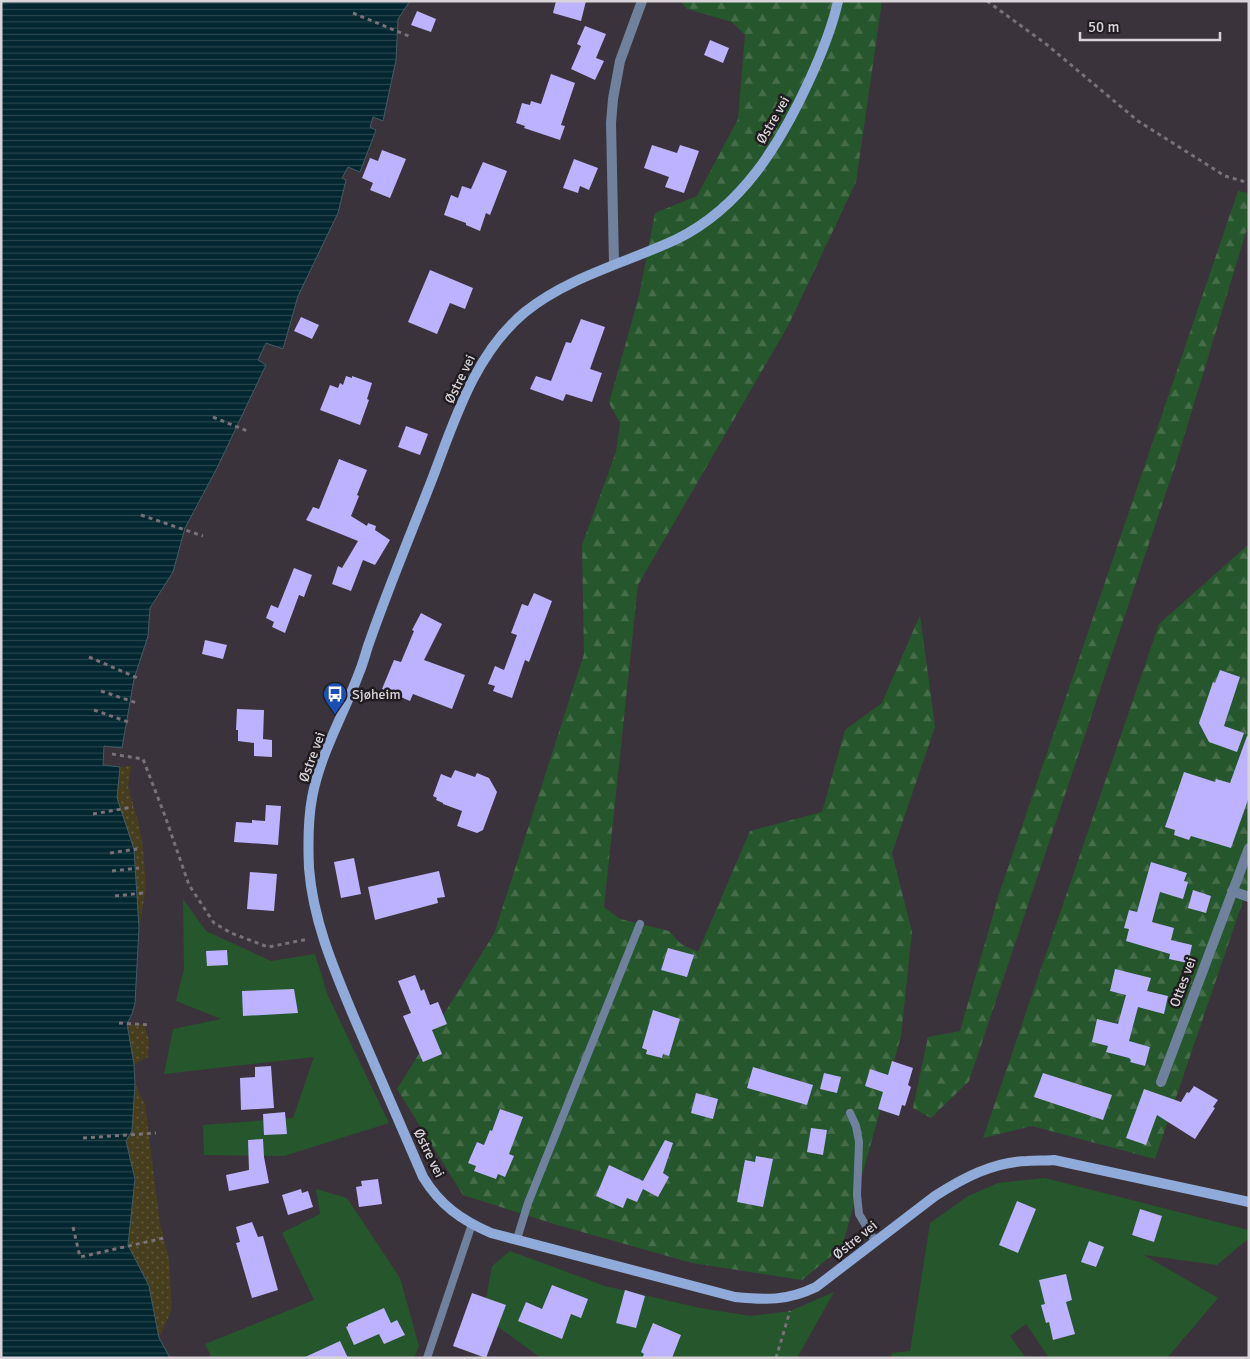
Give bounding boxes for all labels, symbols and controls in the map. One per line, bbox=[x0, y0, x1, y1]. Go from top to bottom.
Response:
scale bar bbox=[1080, 10, 1220, 42]
text: 50 m bbox=[1088, 18, 1119, 36]
street label: Østre vei bbox=[753, 93, 793, 147]
street label: Østre vei bbox=[441, 352, 479, 406]
bus stop icon: Sjøheim bbox=[322, 681, 348, 715]
place label: Sjøheim bbox=[352, 686, 401, 703]
street label: Østre vei bbox=[295, 730, 329, 784]
street label: Ottes vei bbox=[1166, 955, 1200, 1009]
street label: Østre vei bbox=[410, 1126, 448, 1180]
street label: Østre vei bbox=[829, 1217, 881, 1263]

